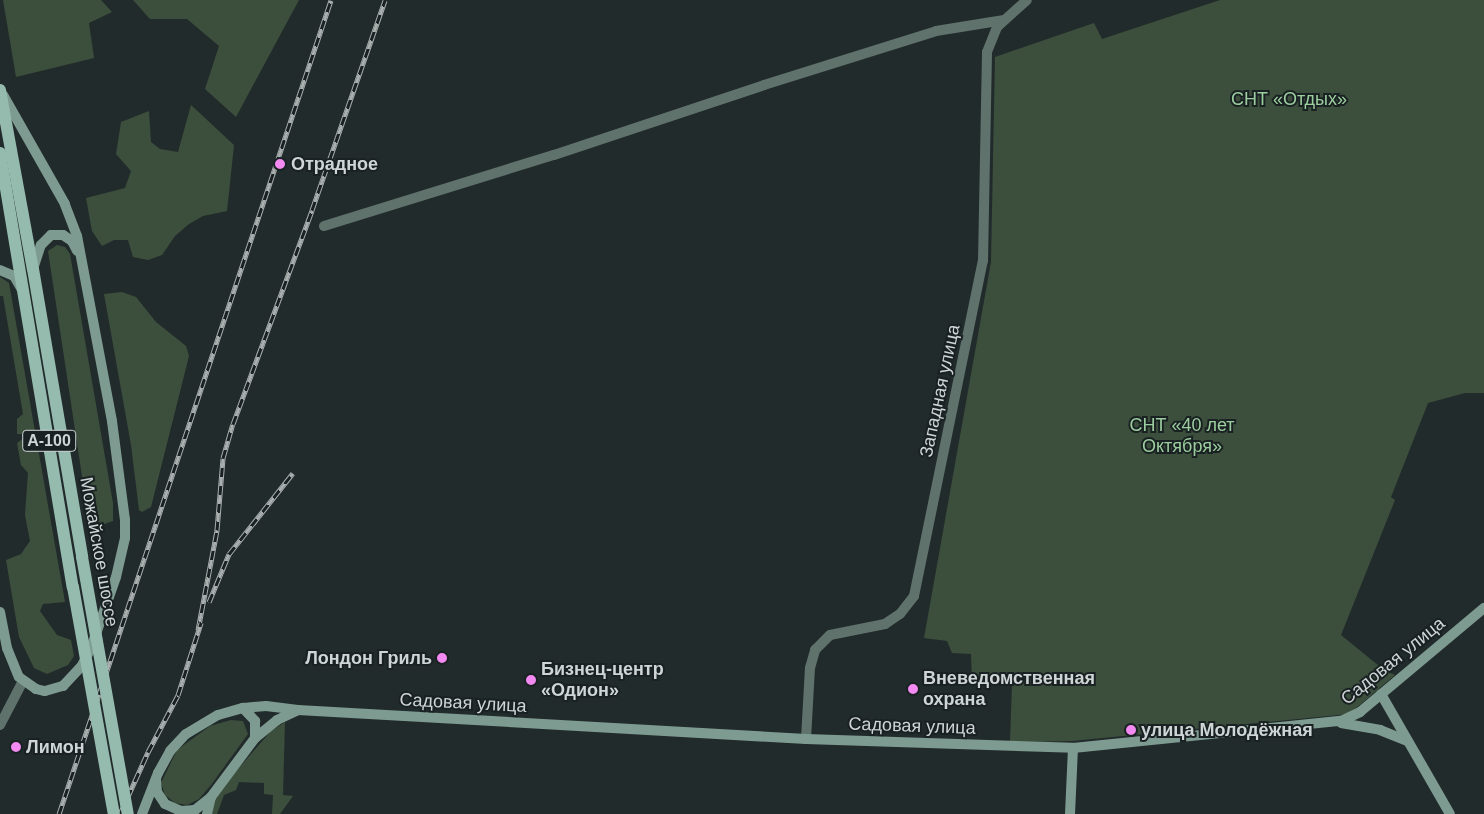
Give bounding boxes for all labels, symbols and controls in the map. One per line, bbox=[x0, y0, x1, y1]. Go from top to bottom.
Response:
park label: СНТ «Отдых» bbox=[1231, 88, 1347, 110]
place label: Отрадное bbox=[291, 153, 378, 175]
marker: Отрадное bbox=[273, 157, 287, 171]
street label: Западная улица bbox=[915, 323, 965, 459]
park label: СНТ «40 лет Октября» bbox=[1129, 415, 1235, 458]
road number: А-100 bbox=[22, 428, 76, 454]
street label: Можайское шоссе bbox=[75, 475, 123, 629]
street label: Садовая улица bbox=[1337, 613, 1449, 709]
place label: Лондон Гриль bbox=[305, 647, 432, 669]
marker: Лондон Гриль bbox=[436, 652, 448, 664]
place label: Бизнец-центр «Одион» bbox=[541, 659, 664, 702]
place label: Вневедомственная охрана bbox=[923, 668, 1095, 711]
marker: Бизнец-центр «Одион» bbox=[525, 674, 537, 686]
marker: Вневедомственная охрана bbox=[907, 683, 919, 695]
street label: Садовая улица bbox=[399, 689, 527, 717]
street label: Садовая улица bbox=[848, 713, 976, 739]
place label: улица Молодёжная bbox=[1141, 719, 1313, 741]
marker: улица Молодёжная bbox=[1125, 724, 1137, 736]
place label: Лимон bbox=[26, 736, 85, 758]
marker: Лимон bbox=[10, 741, 22, 753]

